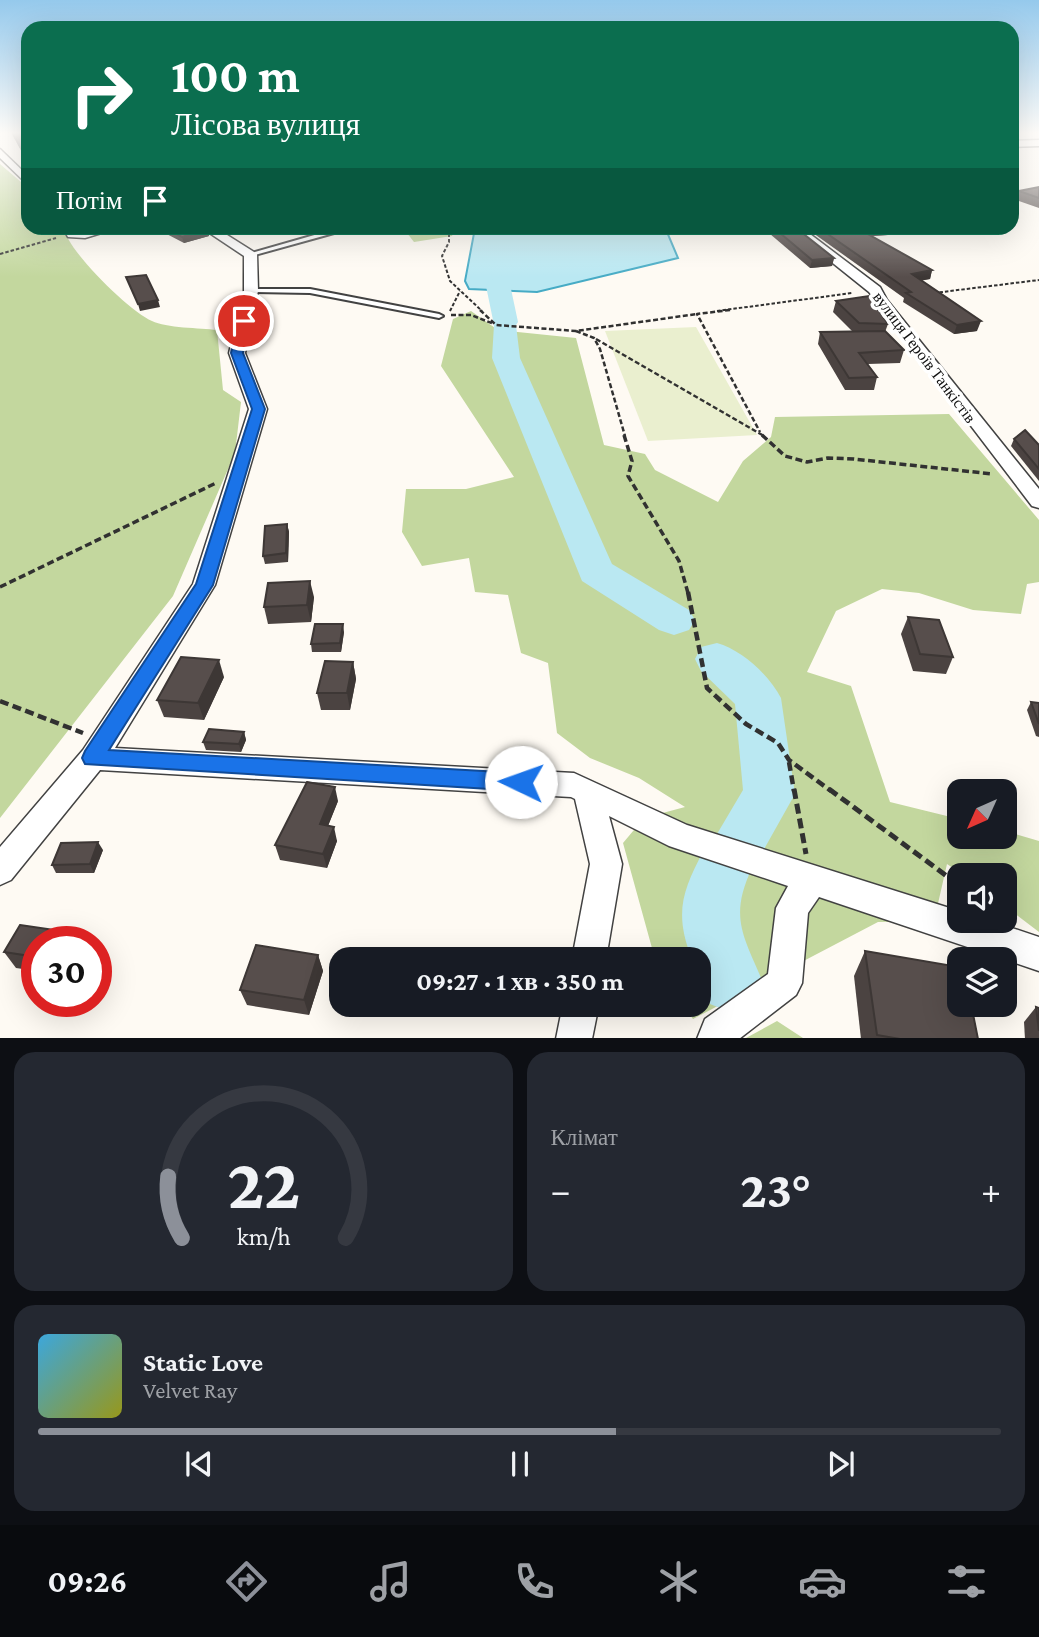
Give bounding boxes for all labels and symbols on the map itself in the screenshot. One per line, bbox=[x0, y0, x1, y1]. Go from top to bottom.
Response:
street label: вулиця Героїв Танкістів bbox=[869, 289, 980, 427]
pin bbox=[214, 291, 274, 351]
position arrow bbox=[484, 745, 558, 819]
north arrow bbox=[947, 779, 1017, 849]
speed limit sign: 30 bbox=[21, 926, 112, 1017]

